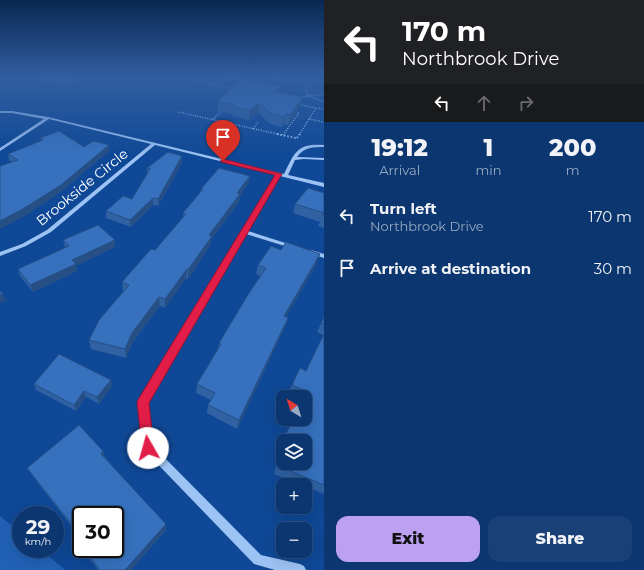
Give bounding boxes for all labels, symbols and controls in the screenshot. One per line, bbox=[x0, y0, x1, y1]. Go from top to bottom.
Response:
text: 170 m bbox=[402, 14, 486, 48]
icon: left bbox=[336, 16, 388, 68]
text: Northbrook Drive bbox=[402, 48, 559, 70]
icon: left bbox=[431, 92, 453, 114]
icon: ahead bbox=[473, 92, 495, 114]
icon: right bbox=[515, 92, 537, 114]
pin bbox=[206, 120, 240, 161]
icon: arrive bbox=[212, 126, 234, 148]
text: 19:12 bbox=[372, 133, 428, 162]
text: 1 bbox=[484, 133, 493, 162]
text: 200 bbox=[549, 133, 596, 162]
street label: Brookside Circle bbox=[32, 144, 132, 230]
text: Arrival bbox=[379, 162, 420, 178]
text: min bbox=[475, 162, 501, 178]
text: m bbox=[566, 162, 580, 178]
text: Turn left bbox=[370, 199, 437, 218]
icon: left bbox=[336, 205, 358, 227]
text: 170 m bbox=[588, 207, 632, 226]
text: Northbrook Drive bbox=[370, 218, 484, 234]
icon: arrive bbox=[336, 257, 358, 279]
text: Arrive at destination bbox=[370, 259, 531, 278]
text: 30 m bbox=[594, 259, 632, 278]
north arrow bbox=[276, 390, 312, 426]
map controls bbox=[276, 390, 312, 558]
position arrow bbox=[127, 427, 169, 469]
button: layers bbox=[276, 434, 312, 470]
button: + bbox=[276, 478, 312, 514]
speed limit sign: 30 bbox=[72, 506, 124, 558]
text: 29 bbox=[26, 515, 50, 539]
button: Exit bbox=[336, 516, 480, 562]
button: Share bbox=[488, 516, 632, 562]
button: − bbox=[276, 522, 312, 558]
text: km/h bbox=[25, 535, 51, 548]

